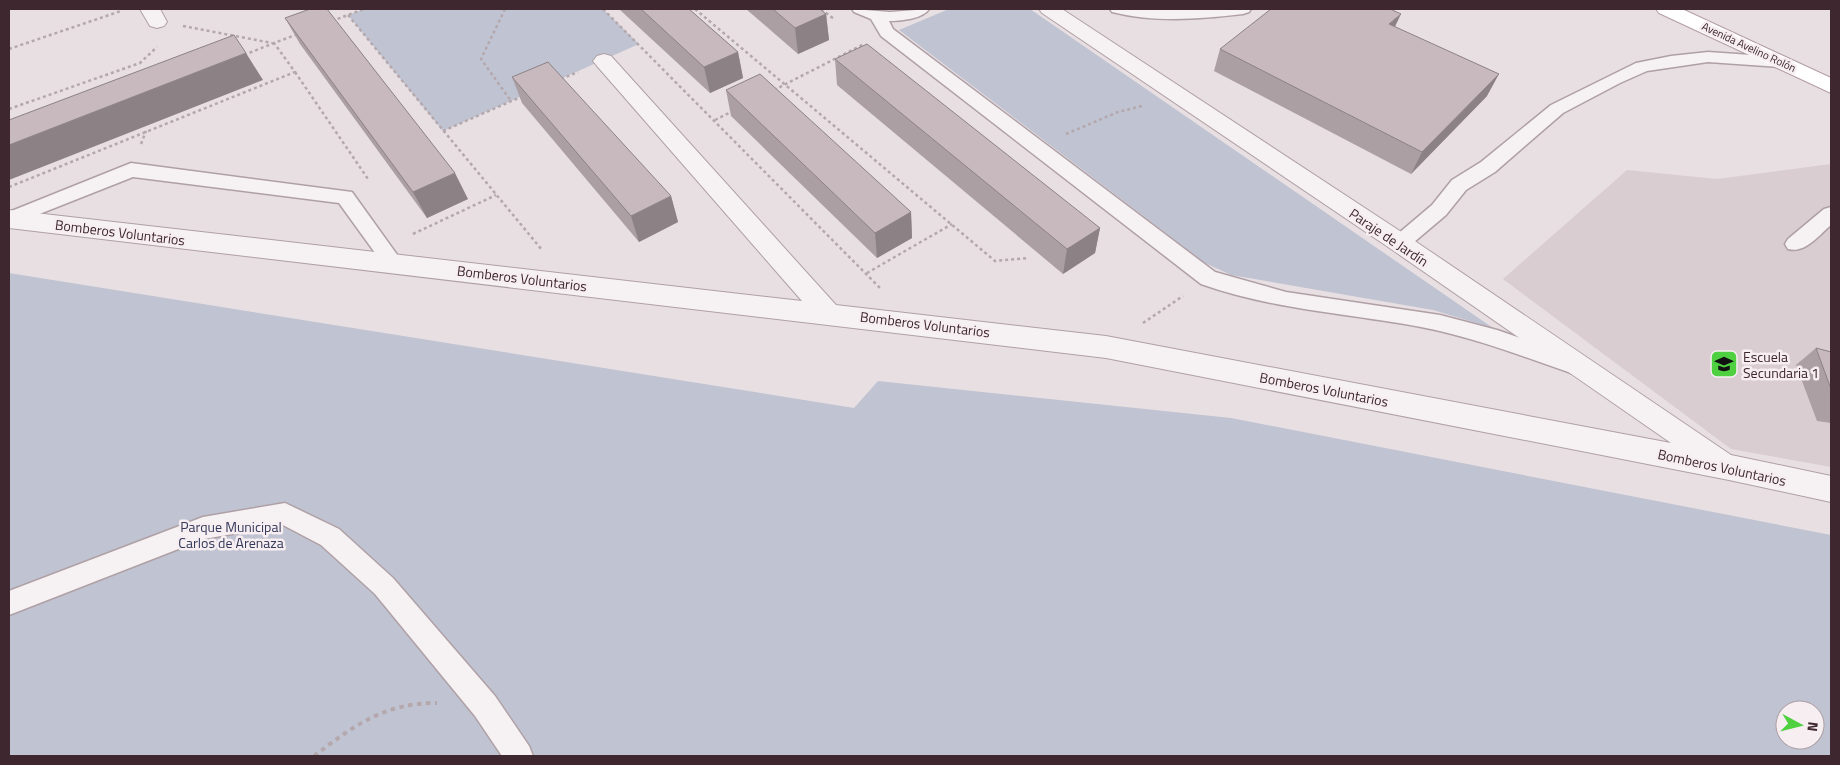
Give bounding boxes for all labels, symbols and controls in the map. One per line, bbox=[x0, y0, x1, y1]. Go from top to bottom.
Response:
street label: Avenida Avelino Rolón bbox=[1699, 18, 1799, 76]
street label: Paraje de Jardín bbox=[1345, 203, 1433, 271]
street label: Bomberos Voluntarios bbox=[54, 214, 186, 250]
street label: Bomberos Voluntarios bbox=[456, 260, 588, 296]
street label: Bomberos Voluntarios bbox=[859, 306, 991, 342]
place label: Escuela Secundaria 1 bbox=[1743, 346, 1819, 383]
school or university icon: Escuela Secundaria 1 bbox=[1709, 349, 1739, 379]
street label: Bomberos Voluntarios bbox=[1258, 366, 1390, 412]
street label: Bomberos Voluntarios bbox=[1656, 443, 1788, 491]
park label: Parque Municipal Carlos de Arenaza bbox=[178, 516, 284, 553]
north arrow bbox=[1775, 700, 1825, 750]
text: N bbox=[1802, 721, 1824, 733]

